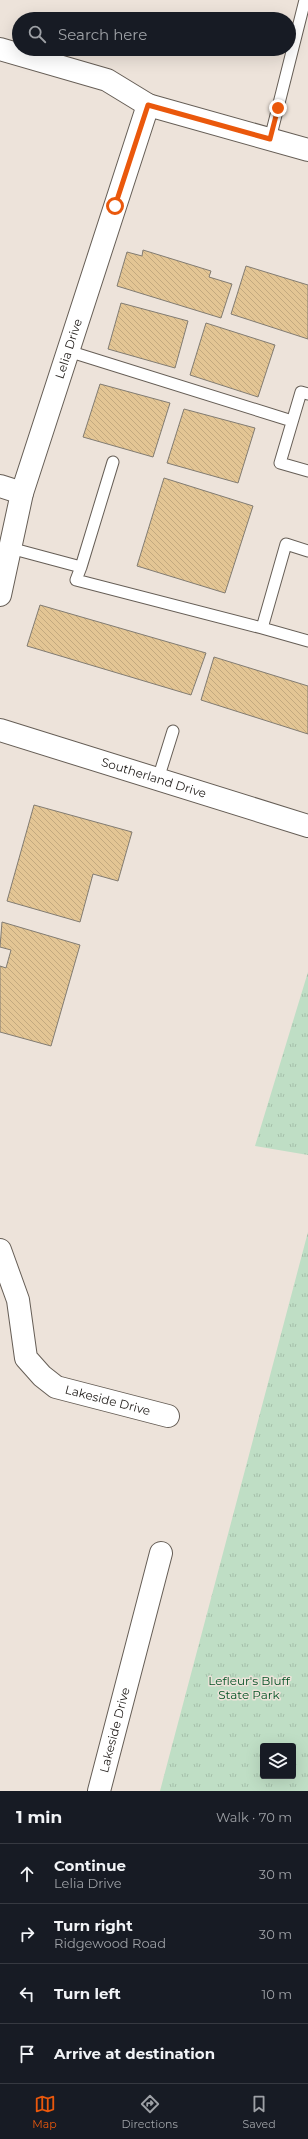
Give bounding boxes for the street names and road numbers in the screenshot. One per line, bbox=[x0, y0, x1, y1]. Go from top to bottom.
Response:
street label: Lelia Drive bbox=[52, 317, 85, 381]
street label: Southerland Drive bbox=[99, 754, 208, 801]
street label: Lakeside Drive bbox=[64, 1382, 152, 1418]
street label: Lakeside Drive bbox=[96, 1686, 133, 1774]

